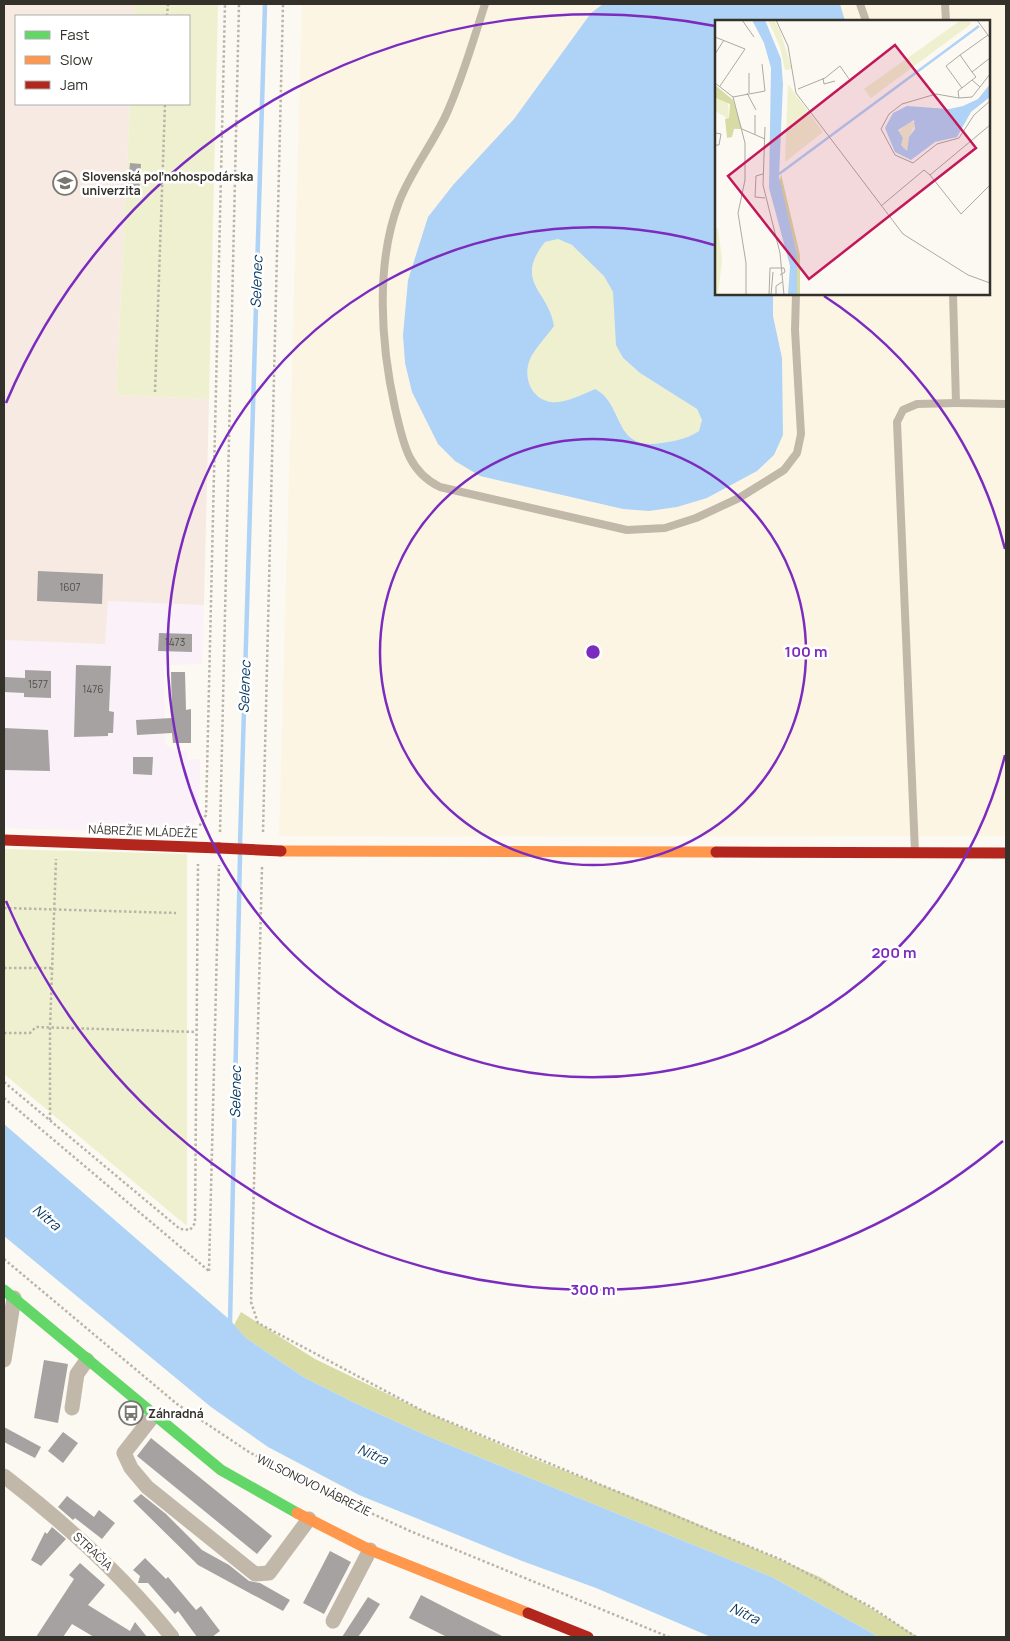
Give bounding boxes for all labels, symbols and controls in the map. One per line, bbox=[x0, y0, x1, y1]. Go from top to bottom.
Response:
legend bbox=[15, 15, 190, 105]
inset map bbox=[715, 20, 990, 295]
text: Fast bbox=[60, 24, 89, 45]
text: Slow bbox=[60, 49, 93, 70]
text: Jam bbox=[60, 74, 88, 95]
place label: Slovenská poľnohospodárska univerzita bbox=[82, 168, 253, 199]
school or university icon: Slovenská poľnohospodárska univerzita bbox=[52, 170, 78, 196]
water label: Selenec bbox=[246, 254, 266, 308]
house number: 1607 bbox=[59, 580, 81, 594]
house number: 1473 bbox=[165, 635, 185, 649]
text: 100 m bbox=[785, 641, 827, 662]
centre of rings bbox=[584, 643, 602, 661]
water label: Selenec bbox=[234, 659, 254, 713]
house number: 1577 bbox=[28, 677, 48, 691]
house number: 1476 bbox=[82, 682, 104, 696]
street label: NÁBREŽIE MLÁDEŽE bbox=[88, 821, 198, 841]
text: 200 m bbox=[871, 942, 917, 963]
water label: Selenec bbox=[225, 1064, 245, 1118]
water label: Nitra bbox=[29, 1200, 66, 1235]
text: 300 m bbox=[571, 1279, 615, 1300]
bus stop icon: Záhradná bbox=[118, 1400, 144, 1426]
place label: Záhradná bbox=[148, 1405, 204, 1422]
water label: Nitra bbox=[355, 1439, 392, 1469]
street label: WILSONOVO NÁBREŽIE bbox=[254, 1450, 374, 1520]
street label: STRAČIA bbox=[69, 1528, 117, 1574]
water label: Nitra bbox=[727, 1598, 764, 1629]

